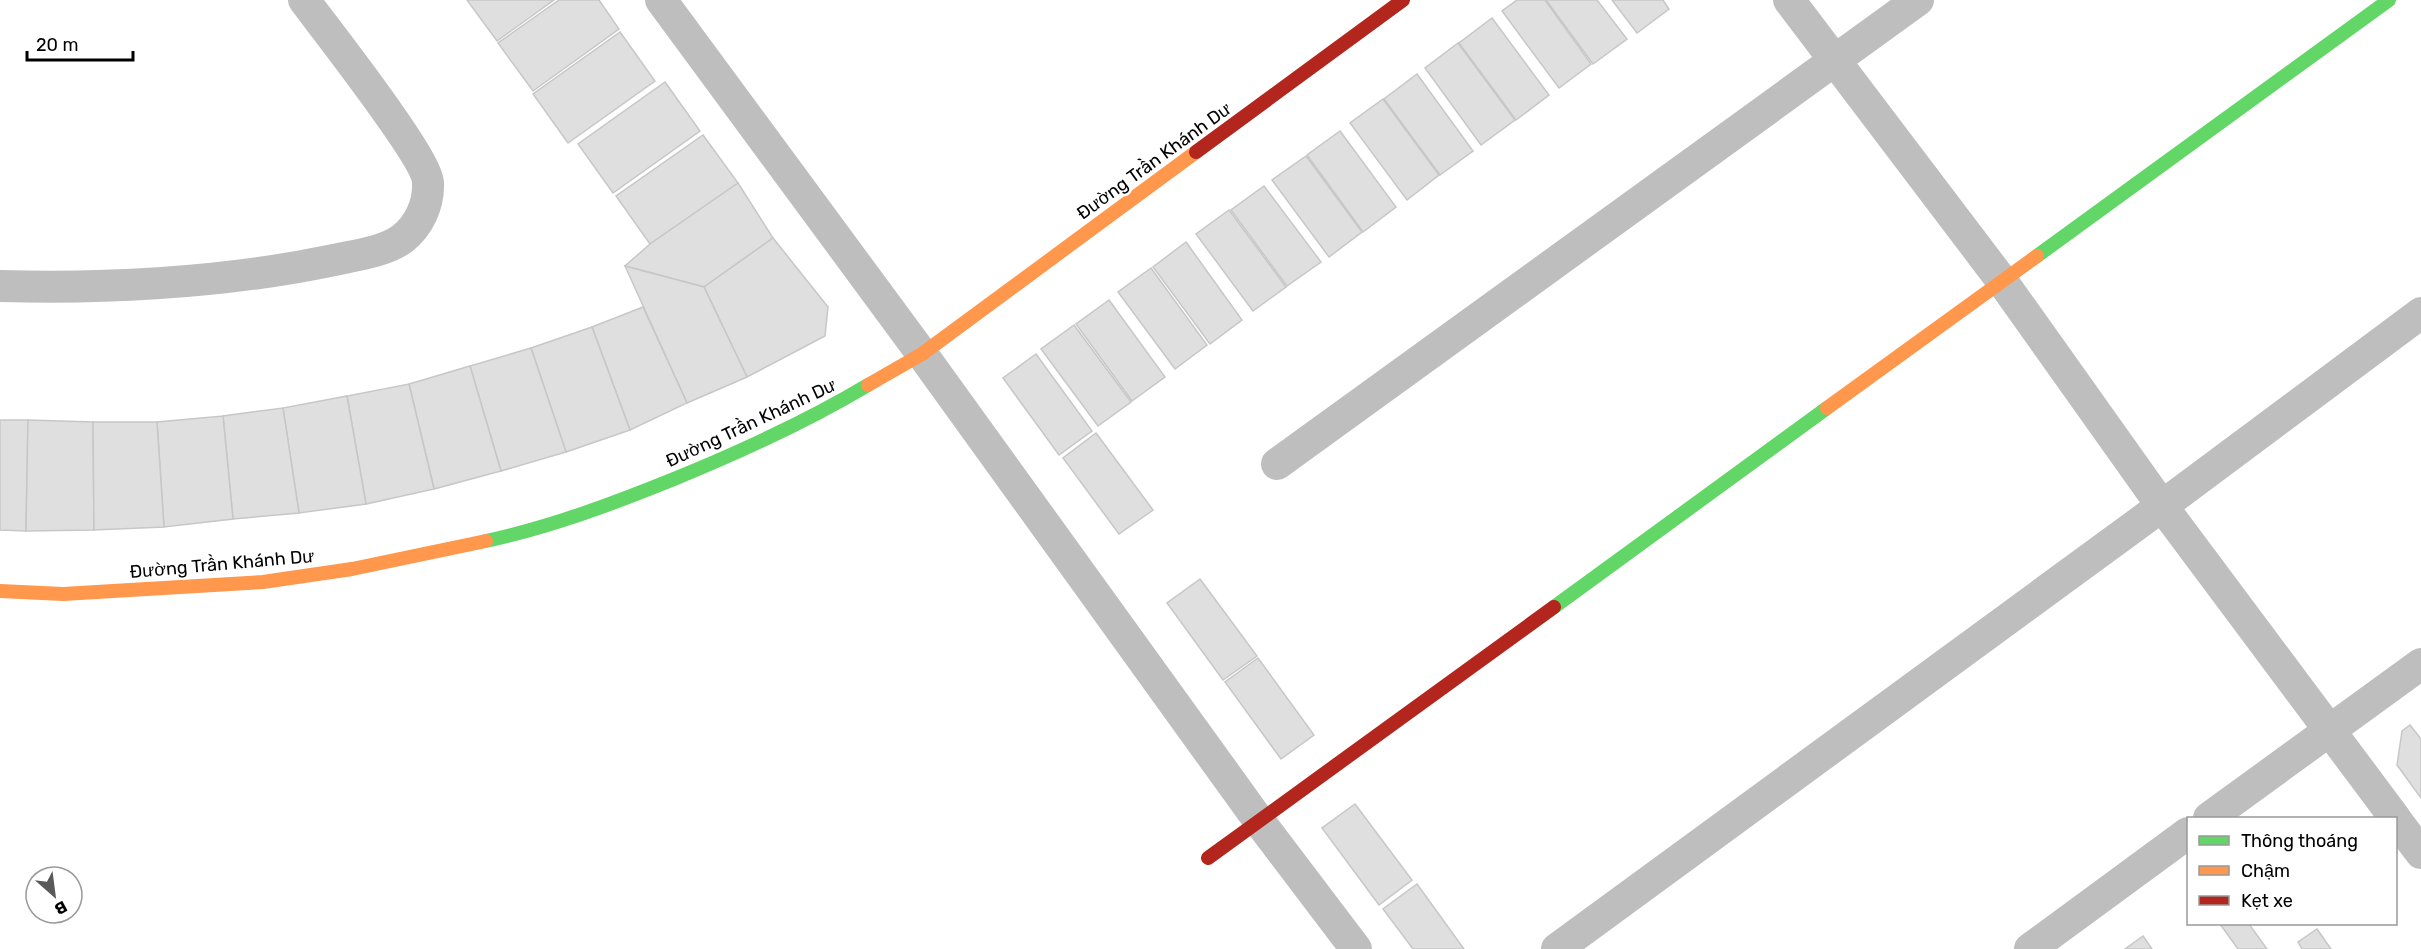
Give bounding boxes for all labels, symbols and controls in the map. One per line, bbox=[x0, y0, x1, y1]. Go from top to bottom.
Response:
scale bar bbox=[27, 24, 134, 62]
text: 20 m bbox=[36, 34, 78, 56]
street label: Đường Trần Khánh Dư bbox=[1072, 97, 1235, 224]
street label: Đường Trần Khánh Dư bbox=[662, 373, 840, 472]
street label: Đường Trần Khánh Dư bbox=[129, 544, 315, 583]
legend bbox=[2187, 817, 2397, 925]
text: Thông thoáng bbox=[2241, 830, 2358, 852]
text: Chậm bbox=[2241, 860, 2290, 882]
north arrow bbox=[24, 865, 84, 925]
text: Kẹt xe bbox=[2241, 890, 2293, 912]
text: B bbox=[51, 897, 70, 919]

